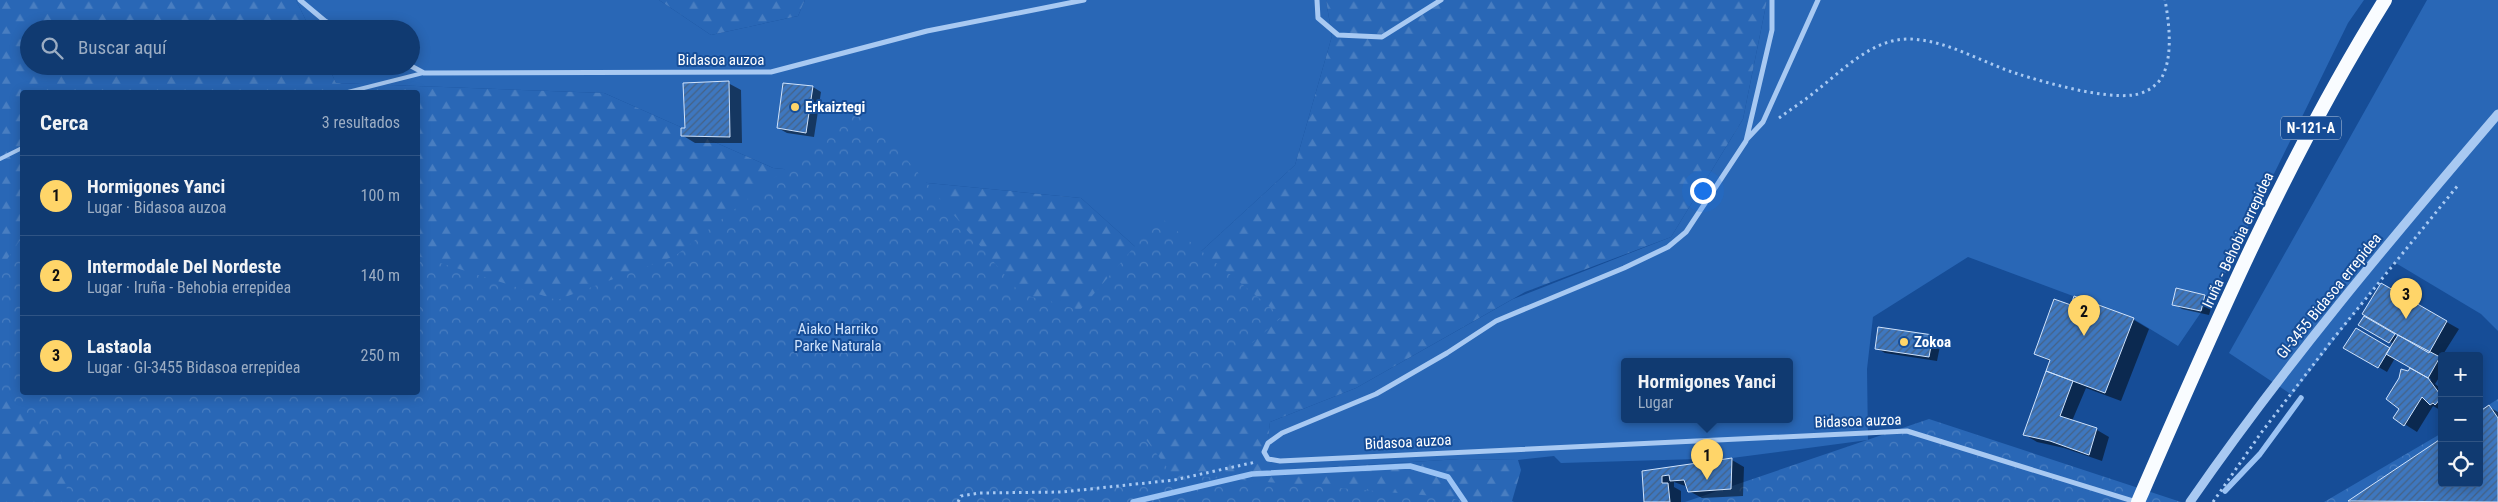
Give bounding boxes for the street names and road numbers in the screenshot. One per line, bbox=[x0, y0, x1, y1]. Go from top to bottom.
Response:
street label: Bidasoa auzoa bbox=[678, 51, 764, 69]
road number: N-121-A bbox=[2281, 116, 2341, 140]
street label: Iruña - Behobia errepidea bbox=[2199, 169, 2277, 311]
street label: GI-3455 Bidasoa errepidea bbox=[2273, 230, 2385, 362]
street label: Bidasoa auzoa bbox=[1814, 410, 1902, 432]
street label: Bidasoa auzoa bbox=[1364, 431, 1452, 453]

